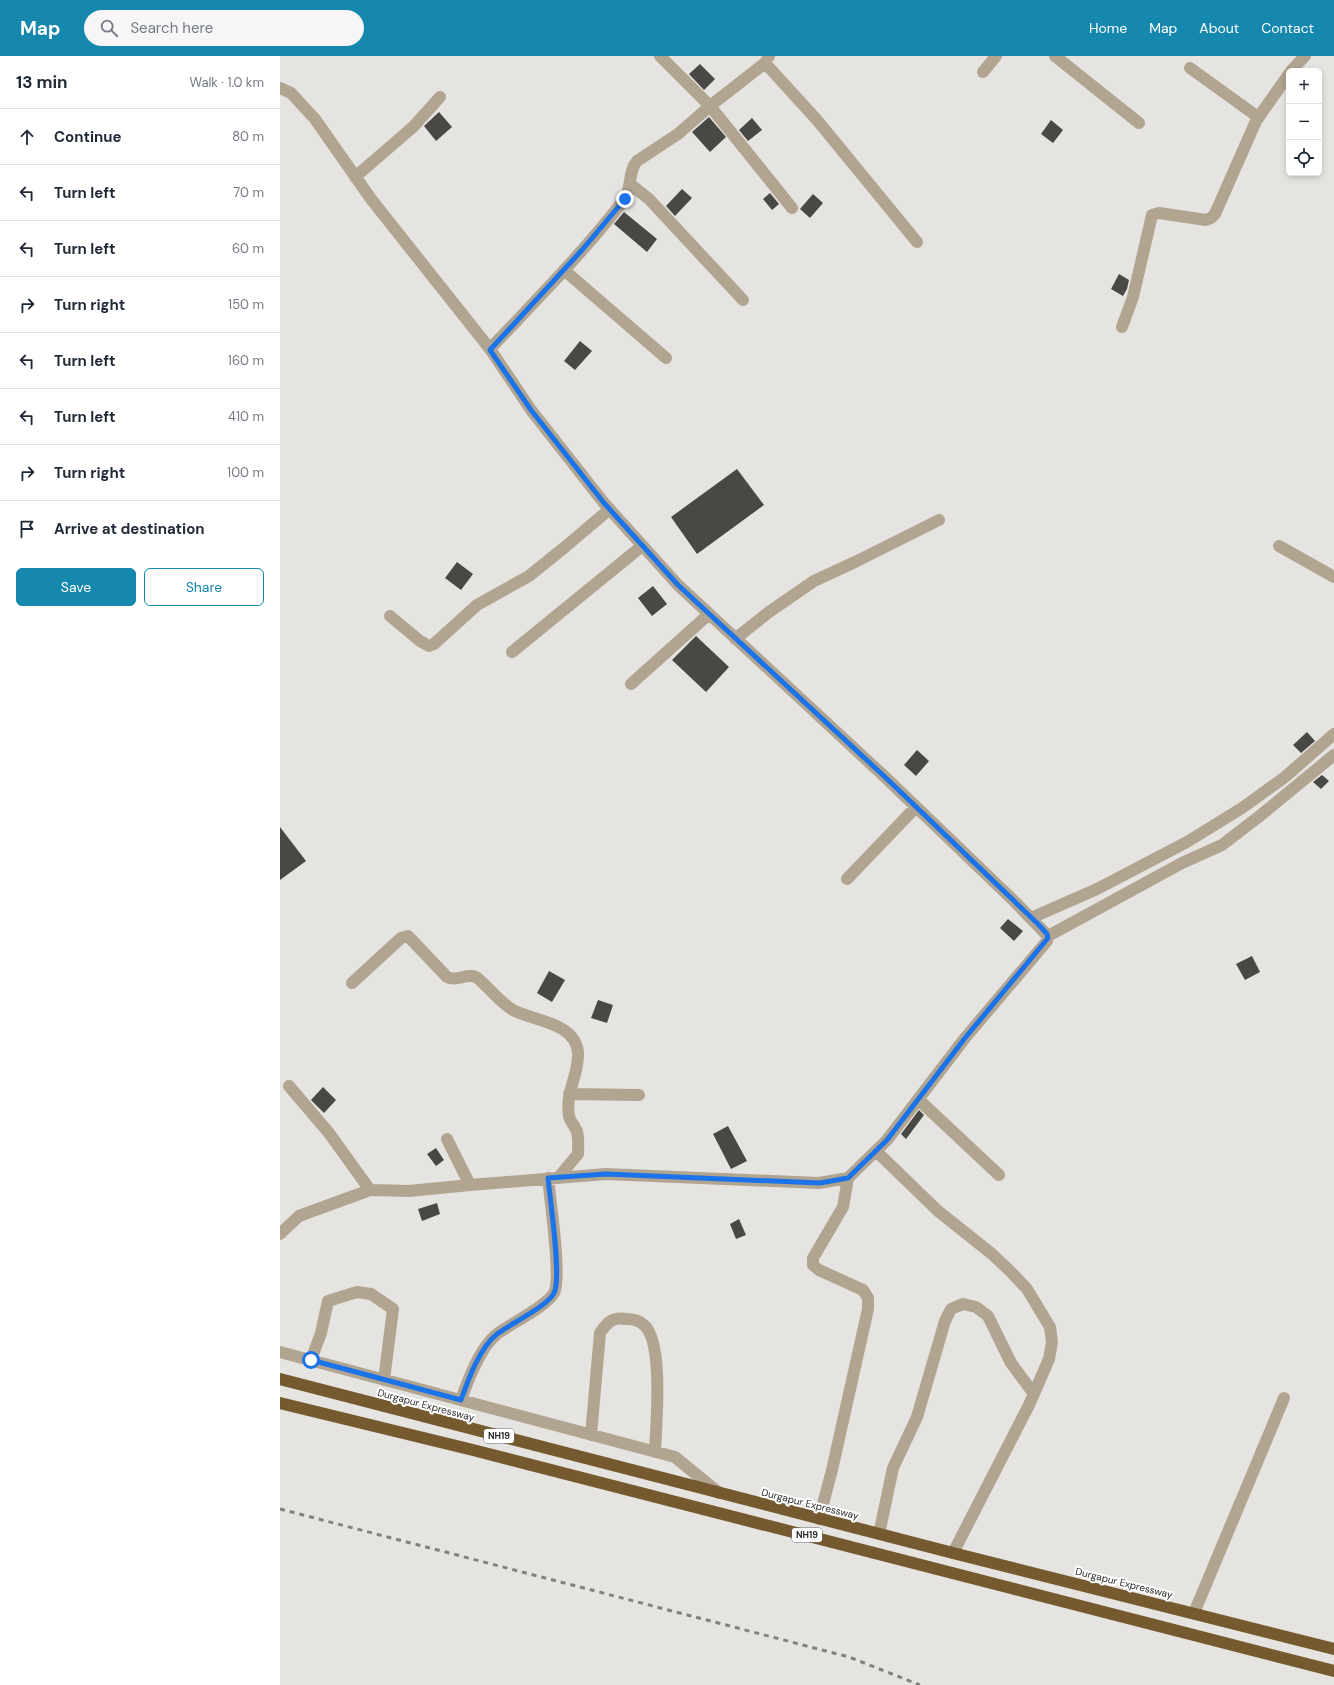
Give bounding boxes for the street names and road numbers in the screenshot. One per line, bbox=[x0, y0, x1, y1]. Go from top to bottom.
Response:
street label: Durgapur Expressway bbox=[376, 1386, 476, 1424]
road number: NH19 bbox=[484, 1429, 514, 1443]
street label: Durgapur Expressway bbox=[760, 1486, 860, 1522]
road number: NH19 bbox=[792, 1528, 822, 1542]
street label: Durgapur Expressway bbox=[1074, 1565, 1174, 1601]

